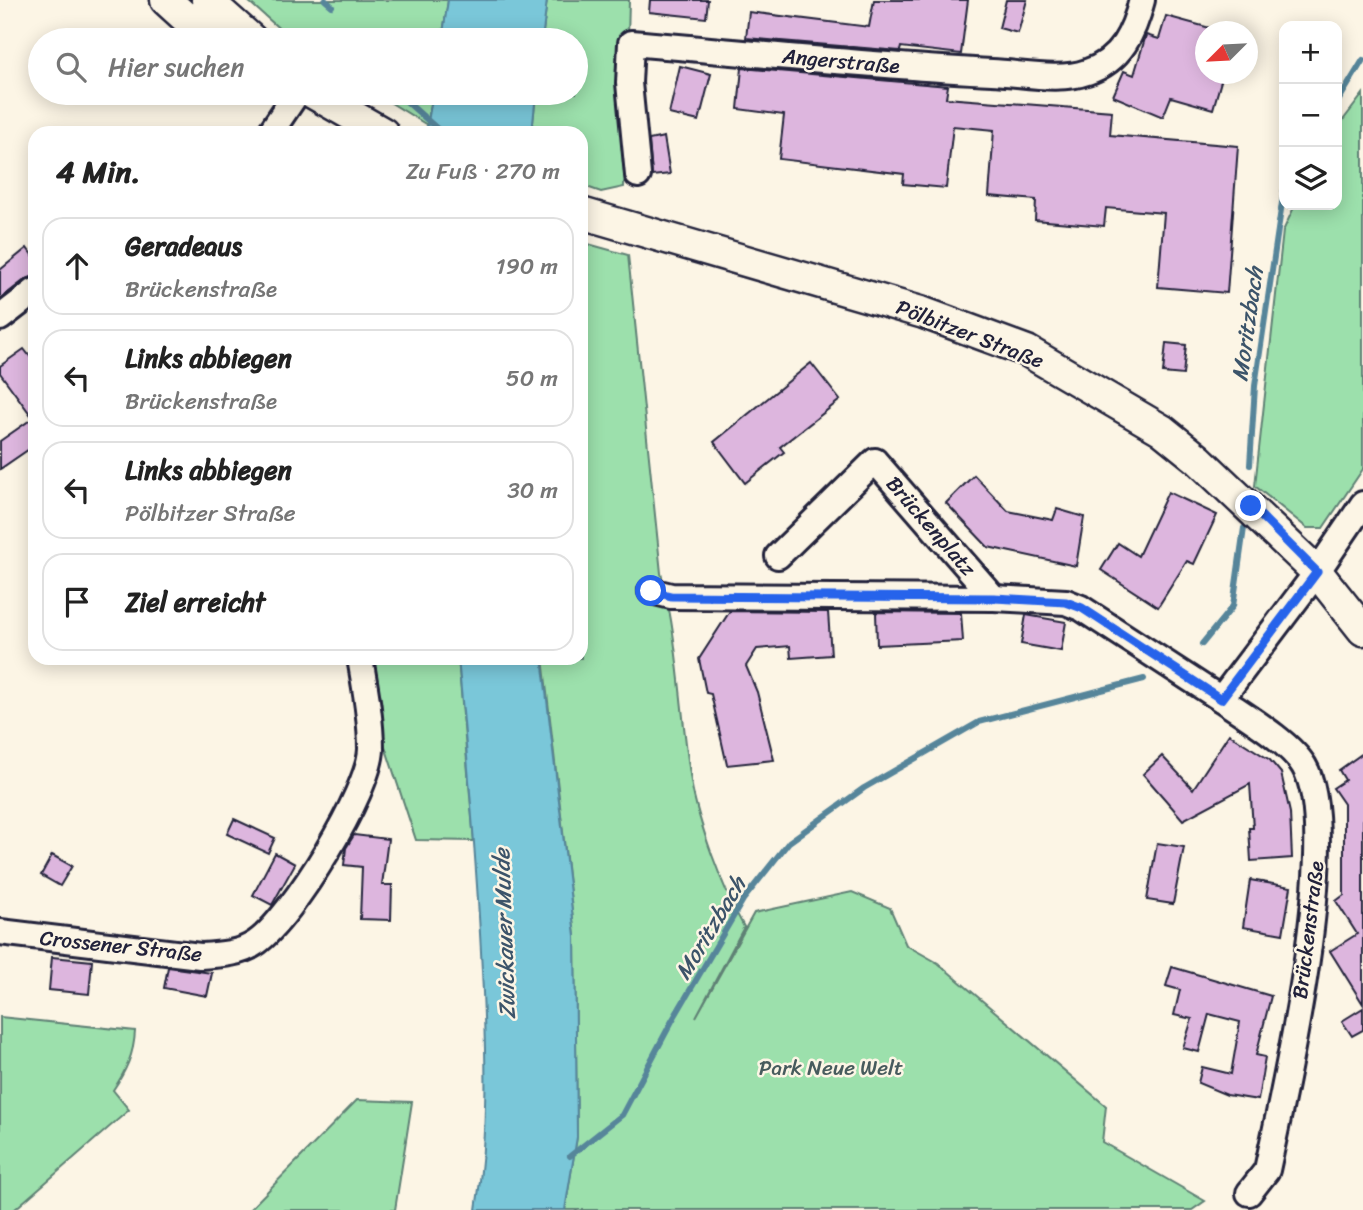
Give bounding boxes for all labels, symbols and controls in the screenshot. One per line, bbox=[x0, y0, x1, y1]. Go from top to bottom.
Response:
north arrow bbox=[1195, 21, 1258, 84]
map controls bbox=[1279, 21, 1342, 210]
button: + bbox=[1279, 21, 1342, 84]
search box bbox=[28, 28, 588, 105]
street label: Angerstraße bbox=[780, 37, 901, 85]
text: Hier suchen bbox=[108, 44, 244, 90]
icon: search bbox=[52, 48, 90, 86]
button: − bbox=[1279, 84, 1342, 147]
text: 4 Min. bbox=[56, 145, 141, 199]
button: layers bbox=[1279, 147, 1342, 210]
text: Zu Fuß · 270 m bbox=[406, 151, 560, 192]
text: Geradeaus bbox=[125, 223, 242, 269]
text: 190 m bbox=[496, 246, 558, 287]
icon: ahead bbox=[58, 247, 96, 285]
water label: Moritzbach bbox=[1219, 262, 1276, 384]
text: Brückenstraße bbox=[125, 269, 277, 310]
street label: Pölbitzer Straße bbox=[890, 288, 1050, 380]
text: Links abbiegen bbox=[125, 335, 292, 381]
text: 50 m bbox=[506, 358, 558, 399]
icon: left bbox=[58, 359, 96, 397]
text: Brückenstraße bbox=[125, 381, 277, 422]
text: Links abbiegen bbox=[125, 447, 292, 493]
street label: Brückenplatz bbox=[876, 467, 987, 586]
text: 30 m bbox=[507, 470, 558, 511]
icon: left bbox=[58, 471, 96, 509]
route end bbox=[1235, 490, 1266, 521]
text: Pölbitzer Straße bbox=[125, 493, 296, 534]
route start bbox=[635, 575, 666, 606]
text: Ziel erreicht bbox=[125, 579, 265, 625]
icon: arrive bbox=[58, 583, 96, 621]
water label: Zwickauer Mulde bbox=[481, 846, 528, 1020]
street label: Brückenstraße bbox=[1281, 859, 1335, 1001]
water label: Moritzbach bbox=[663, 867, 759, 988]
street label: Crossener Straße bbox=[38, 919, 204, 973]
park label: Park Neue Welt bbox=[759, 1049, 903, 1087]

